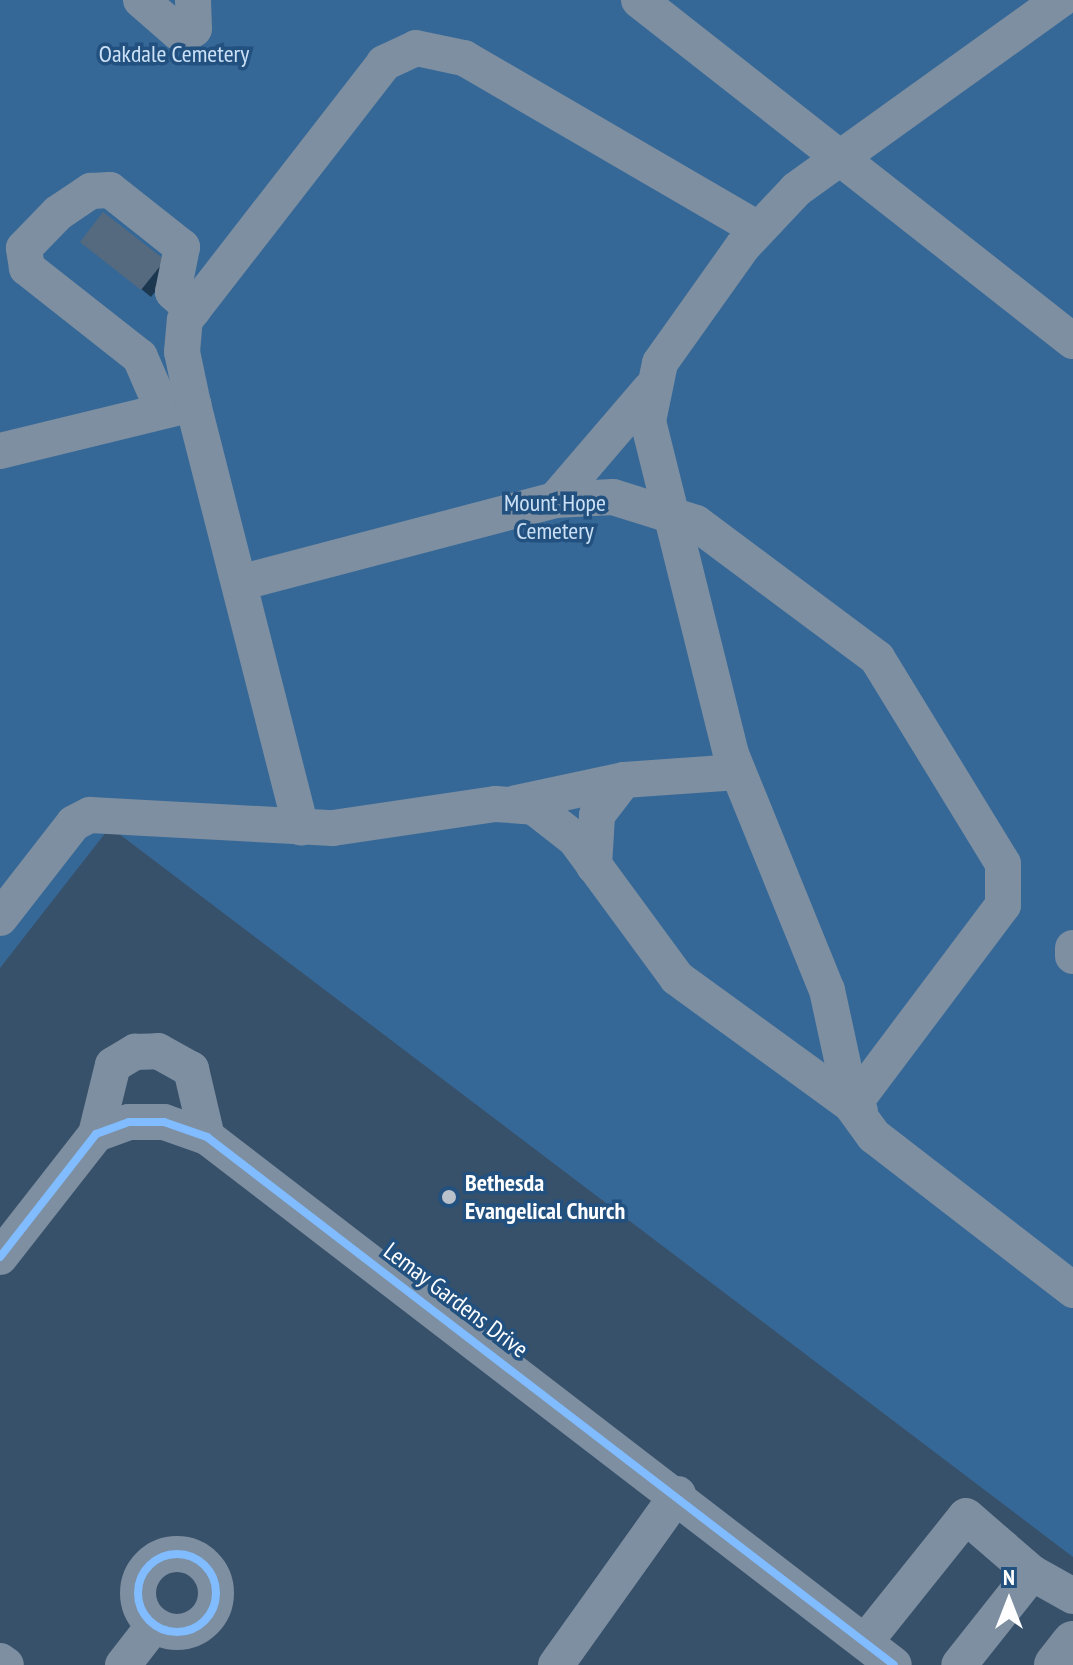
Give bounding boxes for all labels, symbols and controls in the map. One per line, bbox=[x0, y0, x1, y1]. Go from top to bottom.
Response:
park label: Oakdale Cemetery bbox=[99, 40, 249, 68]
park label: Mount Hope Cemetery bbox=[504, 489, 606, 545]
place label: Bethesda Evangelical Church bbox=[465, 1169, 625, 1225]
marker: Bethesda Evangelical Church bbox=[440, 1188, 458, 1206]
street label: Lemay Gardens Drive bbox=[378, 1236, 534, 1364]
north arrow bbox=[969, 1561, 1049, 1641]
text: N bbox=[1003, 1563, 1015, 1591]

